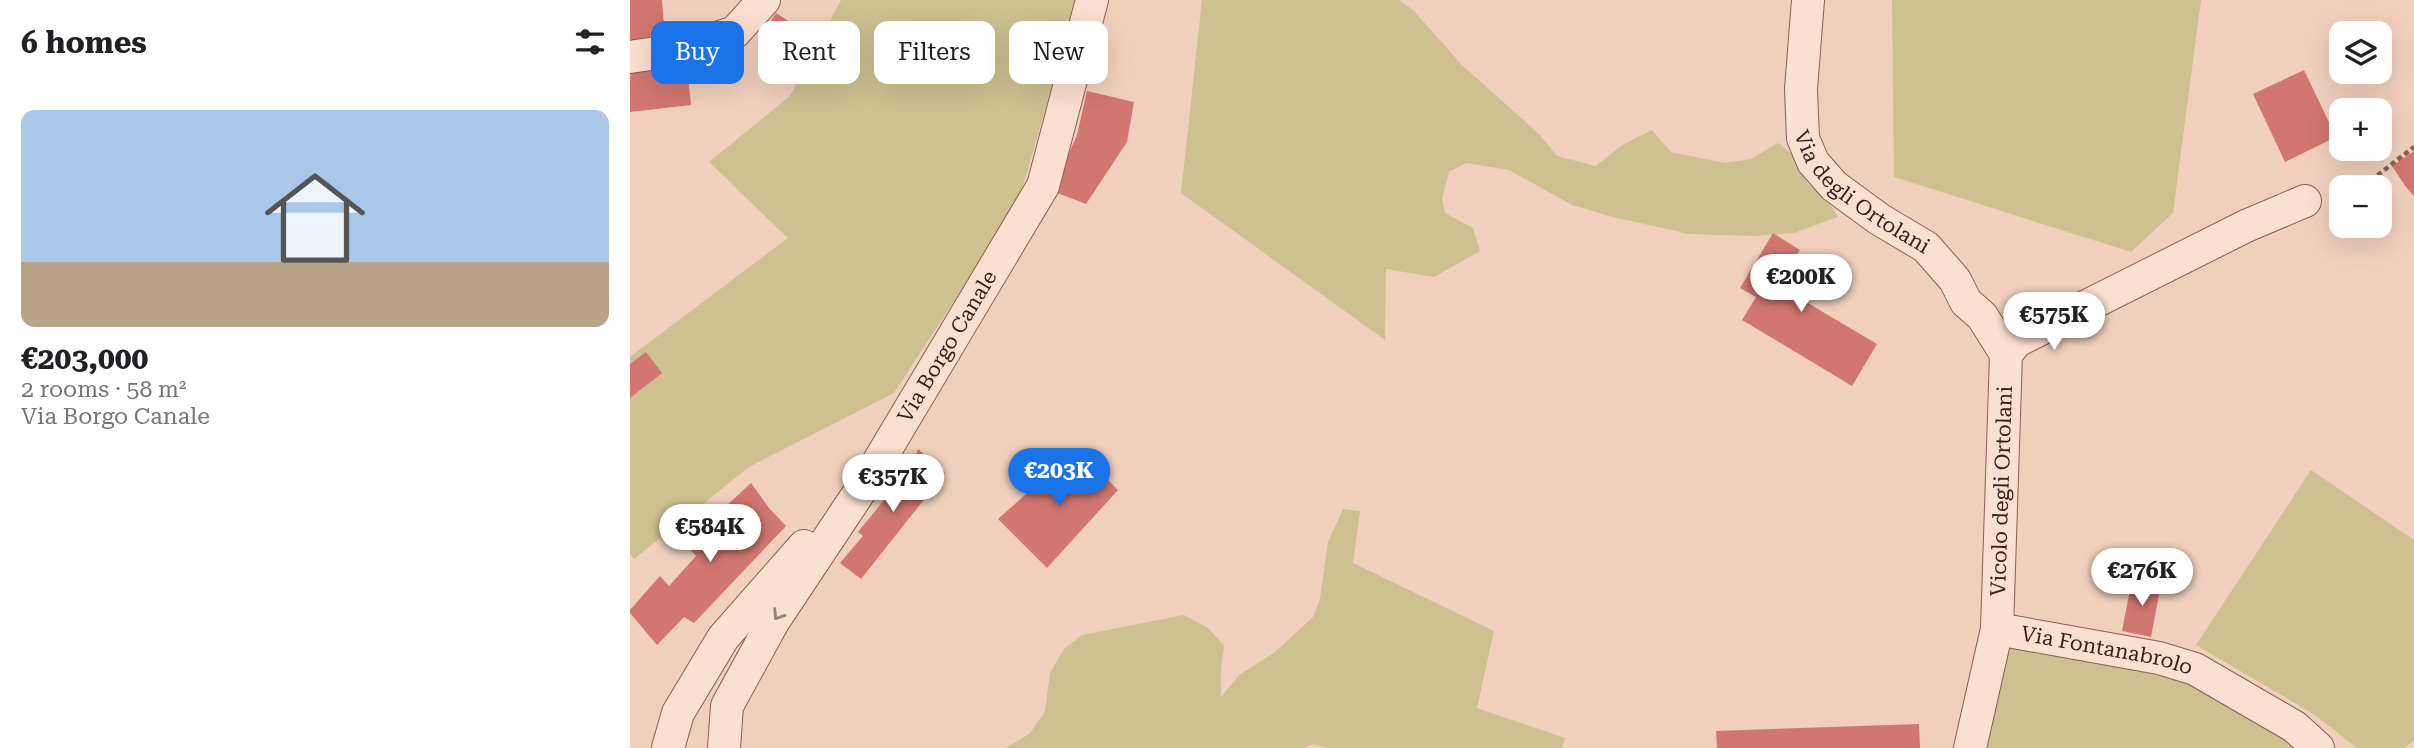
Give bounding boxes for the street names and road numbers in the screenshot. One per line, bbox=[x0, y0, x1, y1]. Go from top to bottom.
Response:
street label: Via degli Ortolani bbox=[1789, 127, 1934, 259]
street label: Via Borgo Canale bbox=[893, 266, 1002, 427]
street label: Vicolo degli Ortolani bbox=[1986, 385, 2017, 597]
street label: Via Fontanabrolo bbox=[2019, 622, 2196, 680]

